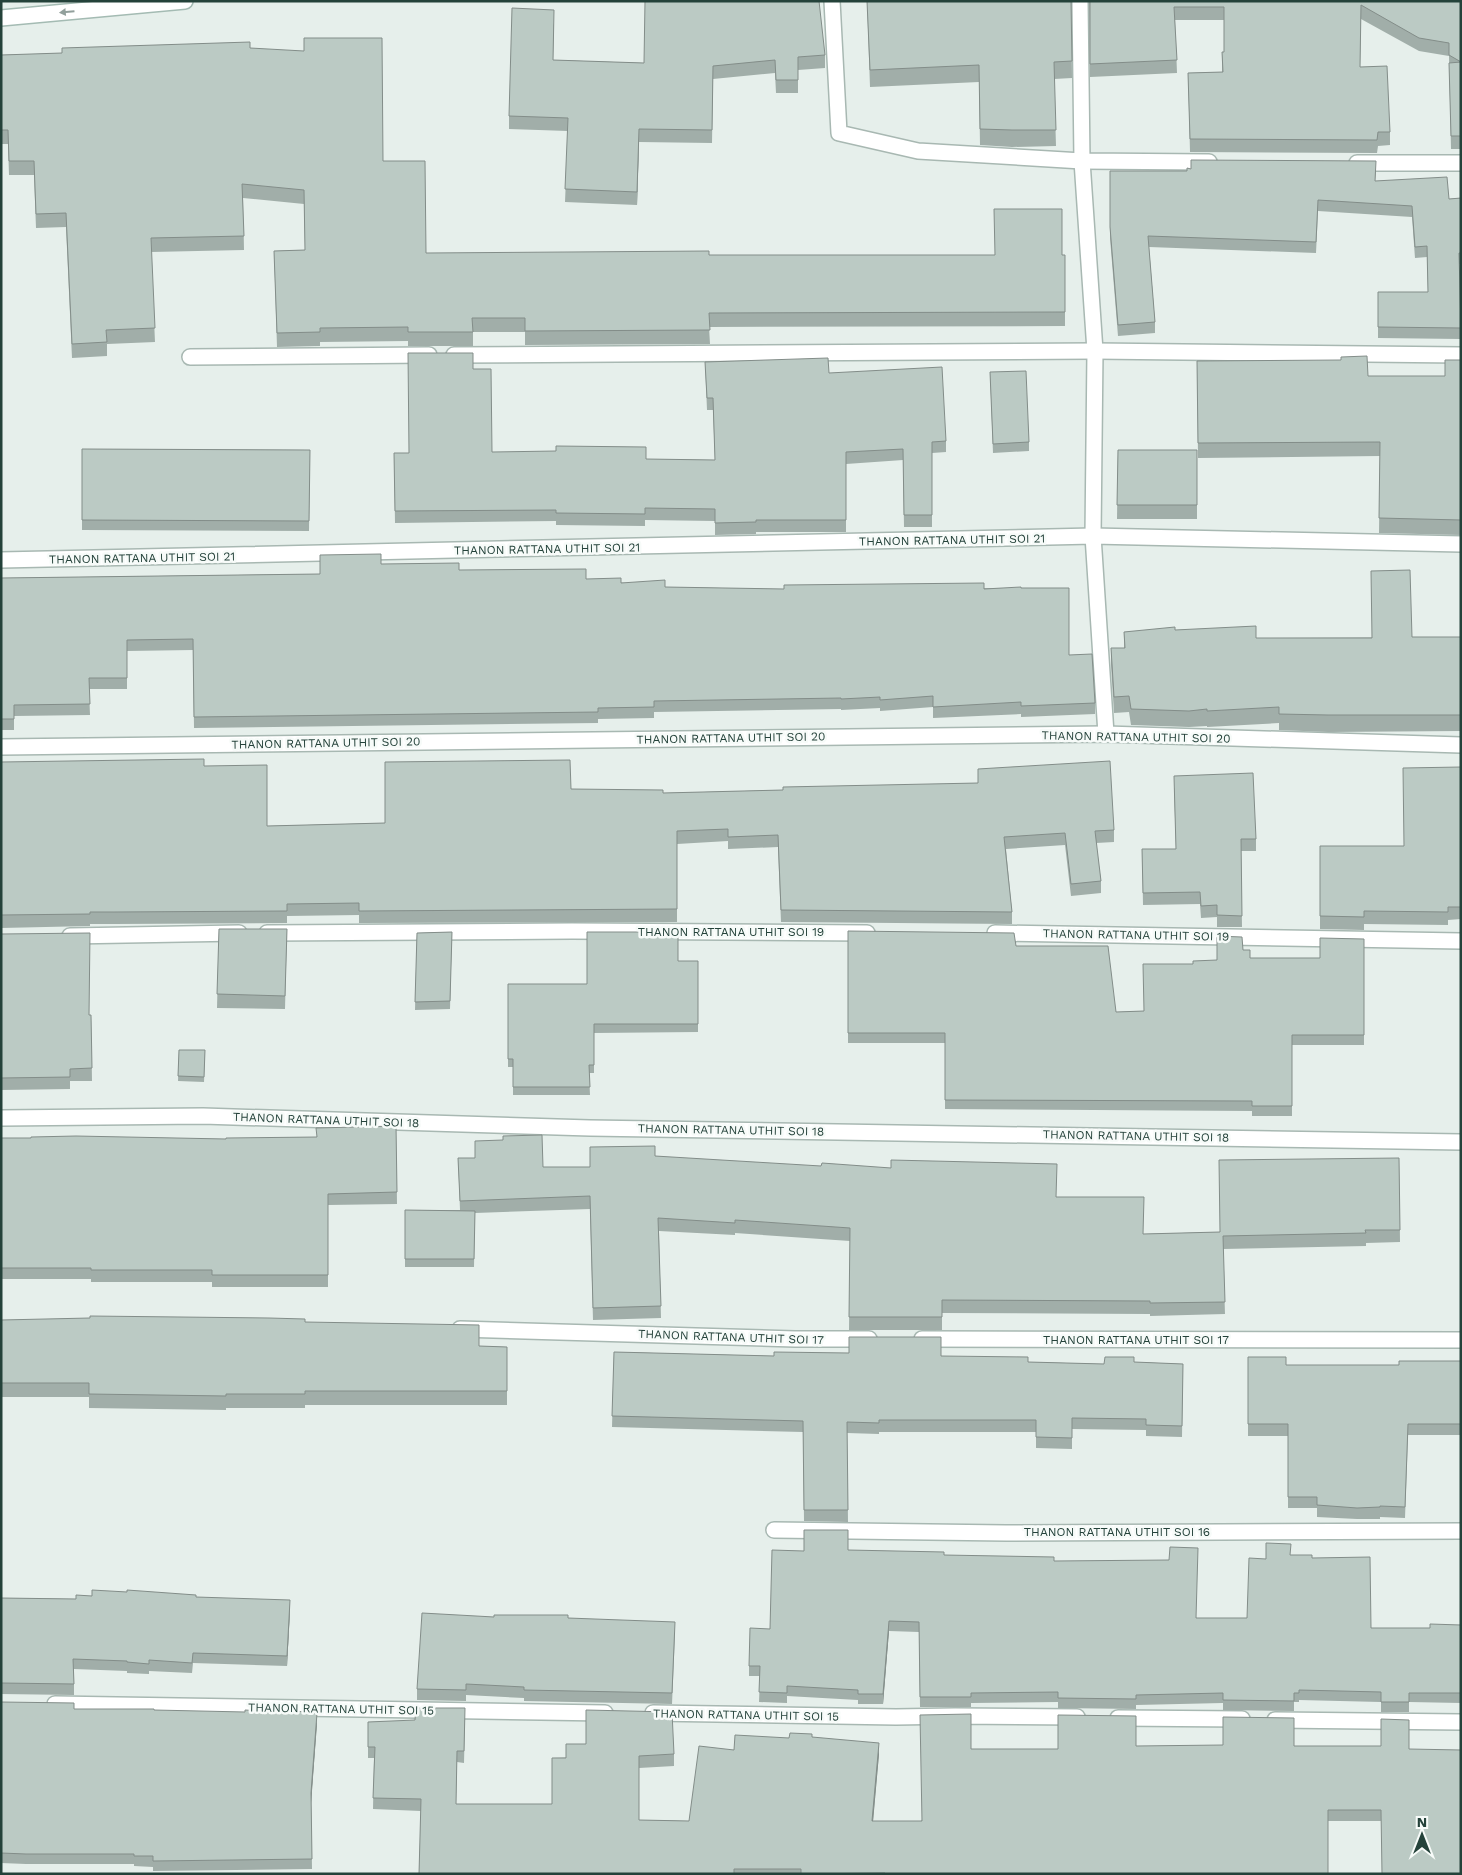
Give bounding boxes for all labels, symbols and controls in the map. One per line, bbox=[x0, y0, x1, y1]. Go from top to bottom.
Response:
one-way arrow bbox=[59, 8, 75, 16]
street label: THANON RATTANA UTHIT SOI 21 bbox=[859, 531, 1045, 549]
street label: THANON RATTANA UTHIT SOI 21 bbox=[454, 540, 640, 558]
street label: THANON RATTANA UTHIT SOI 21 bbox=[49, 549, 235, 567]
street label: THANON RATTANA UTHIT SOI 20 bbox=[1041, 728, 1231, 746]
street label: THANON RATTANA UTHIT SOI 20 bbox=[636, 729, 826, 747]
street label: THANON RATTANA UTHIT SOI 20 bbox=[231, 734, 421, 752]
street label: THANON RATTANA UTHIT SOI 19 bbox=[638, 925, 824, 939]
street label: THANON RATTANA UTHIT SOI 19 bbox=[1043, 926, 1229, 944]
street label: THANON RATTANA UTHIT SOI 18 bbox=[233, 1110, 419, 1130]
street label: THANON RATTANA UTHIT SOI 18 bbox=[638, 1121, 824, 1139]
street label: THANON RATTANA UTHIT SOI 18 bbox=[1043, 1127, 1229, 1145]
street label: THANON RATTANA UTHIT SOI 17 bbox=[638, 1327, 824, 1347]
street label: THANON RATTANA UTHIT SOI 17 bbox=[1043, 1333, 1229, 1347]
street label: THANON RATTANA UTHIT SOI 16 bbox=[1024, 1525, 1210, 1539]
street label: THANON RATTANA UTHIT SOI 15 bbox=[248, 1700, 434, 1718]
street label: THANON RATTANA UTHIT SOI 15 bbox=[653, 1706, 839, 1724]
north arrow bbox=[1397, 1810, 1447, 1860]
text: N bbox=[1417, 1814, 1427, 1830]

